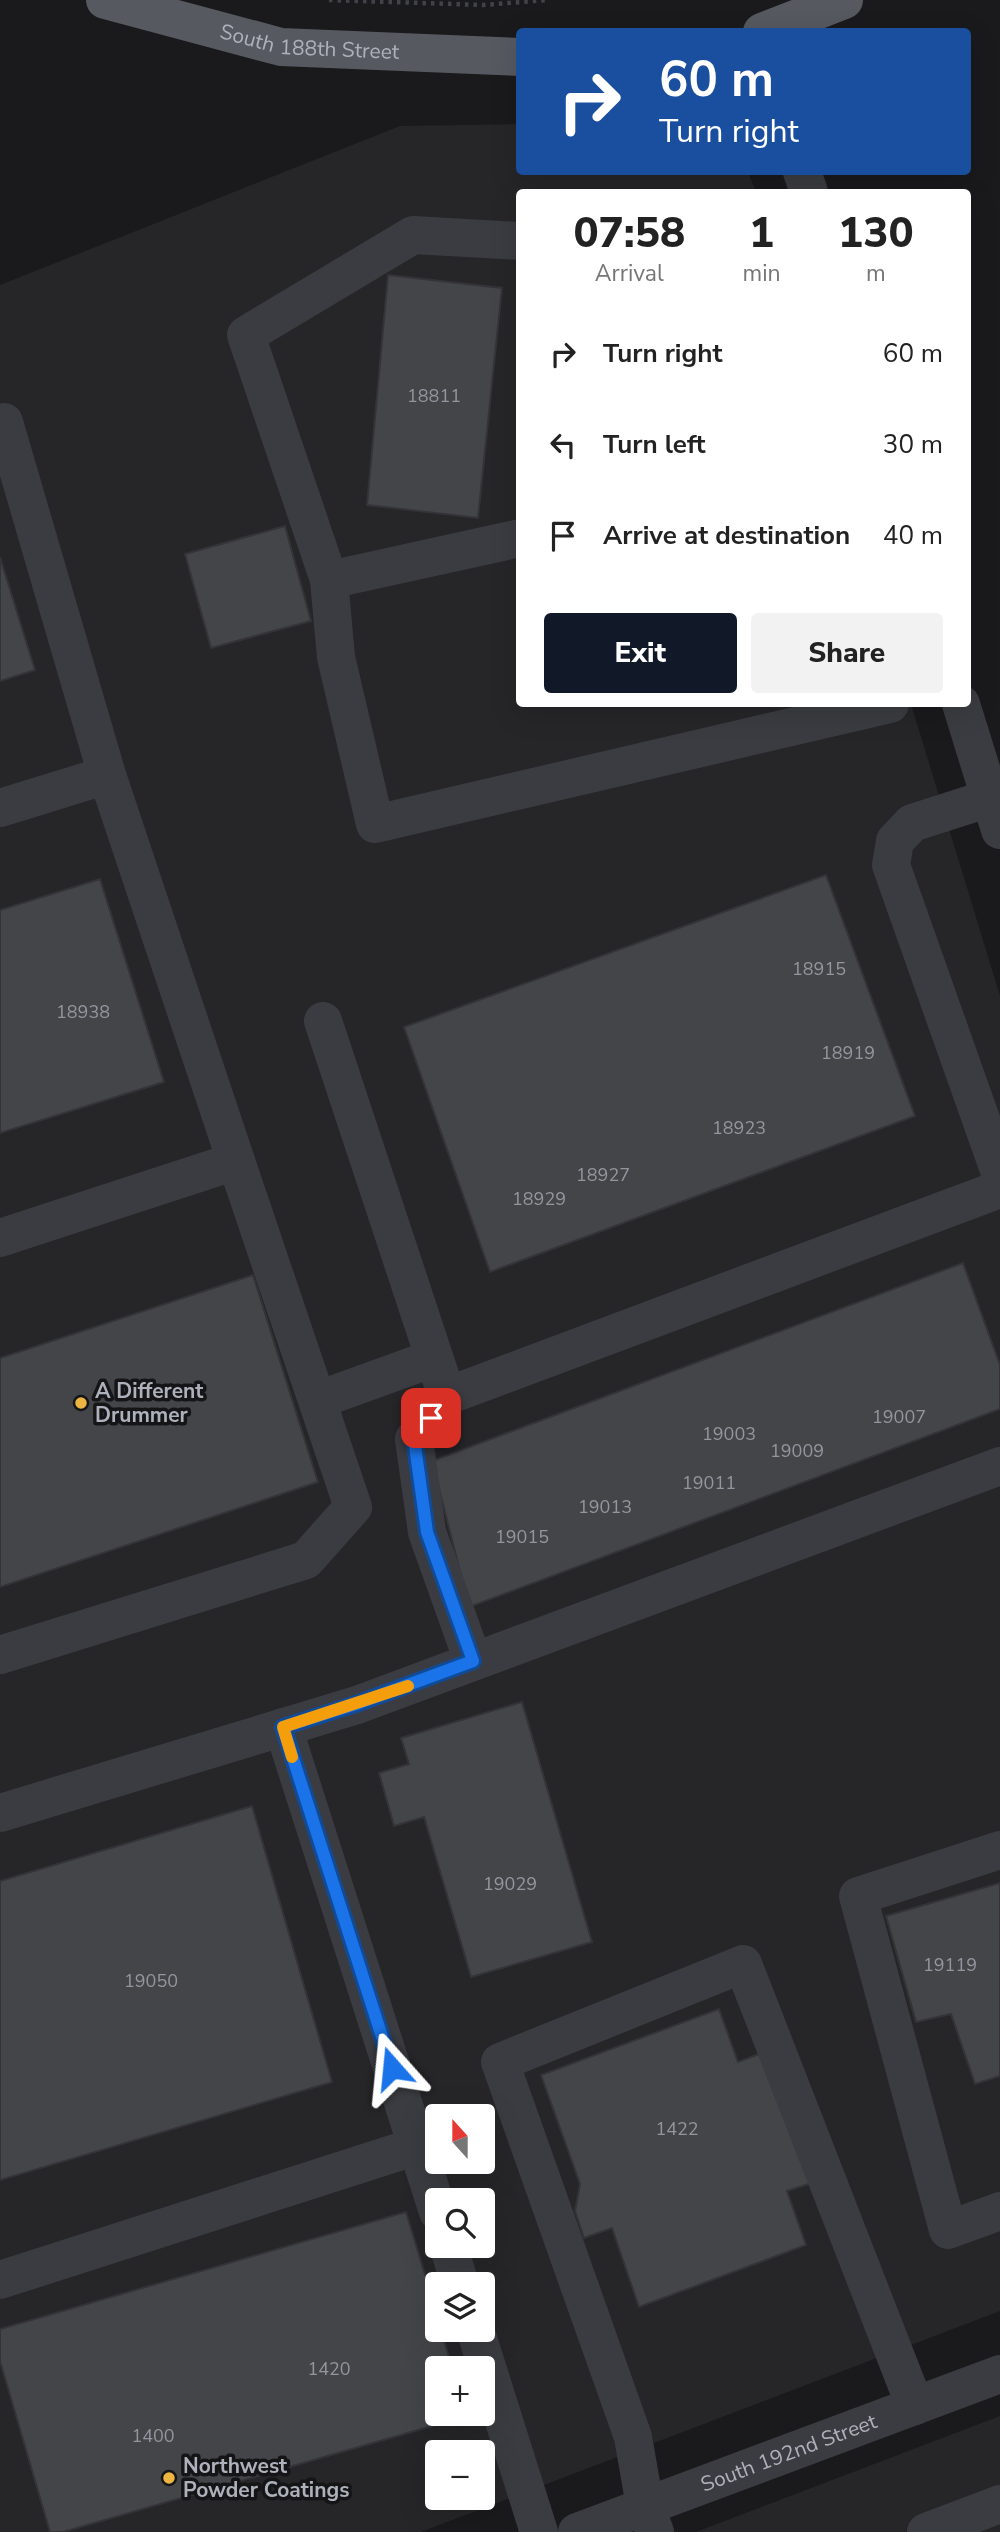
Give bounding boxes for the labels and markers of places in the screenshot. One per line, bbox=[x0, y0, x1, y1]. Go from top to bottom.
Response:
place label: A Different Drummer bbox=[95, 1377, 204, 1429]
pin bbox=[401, 1388, 461, 1448]
marker: A Different Drummer bbox=[73, 1395, 89, 1411]
place label: Northwest Powder Coatings bbox=[183, 2452, 349, 2504]
marker: Northwest Powder Coatings bbox=[161, 2470, 177, 2486]

